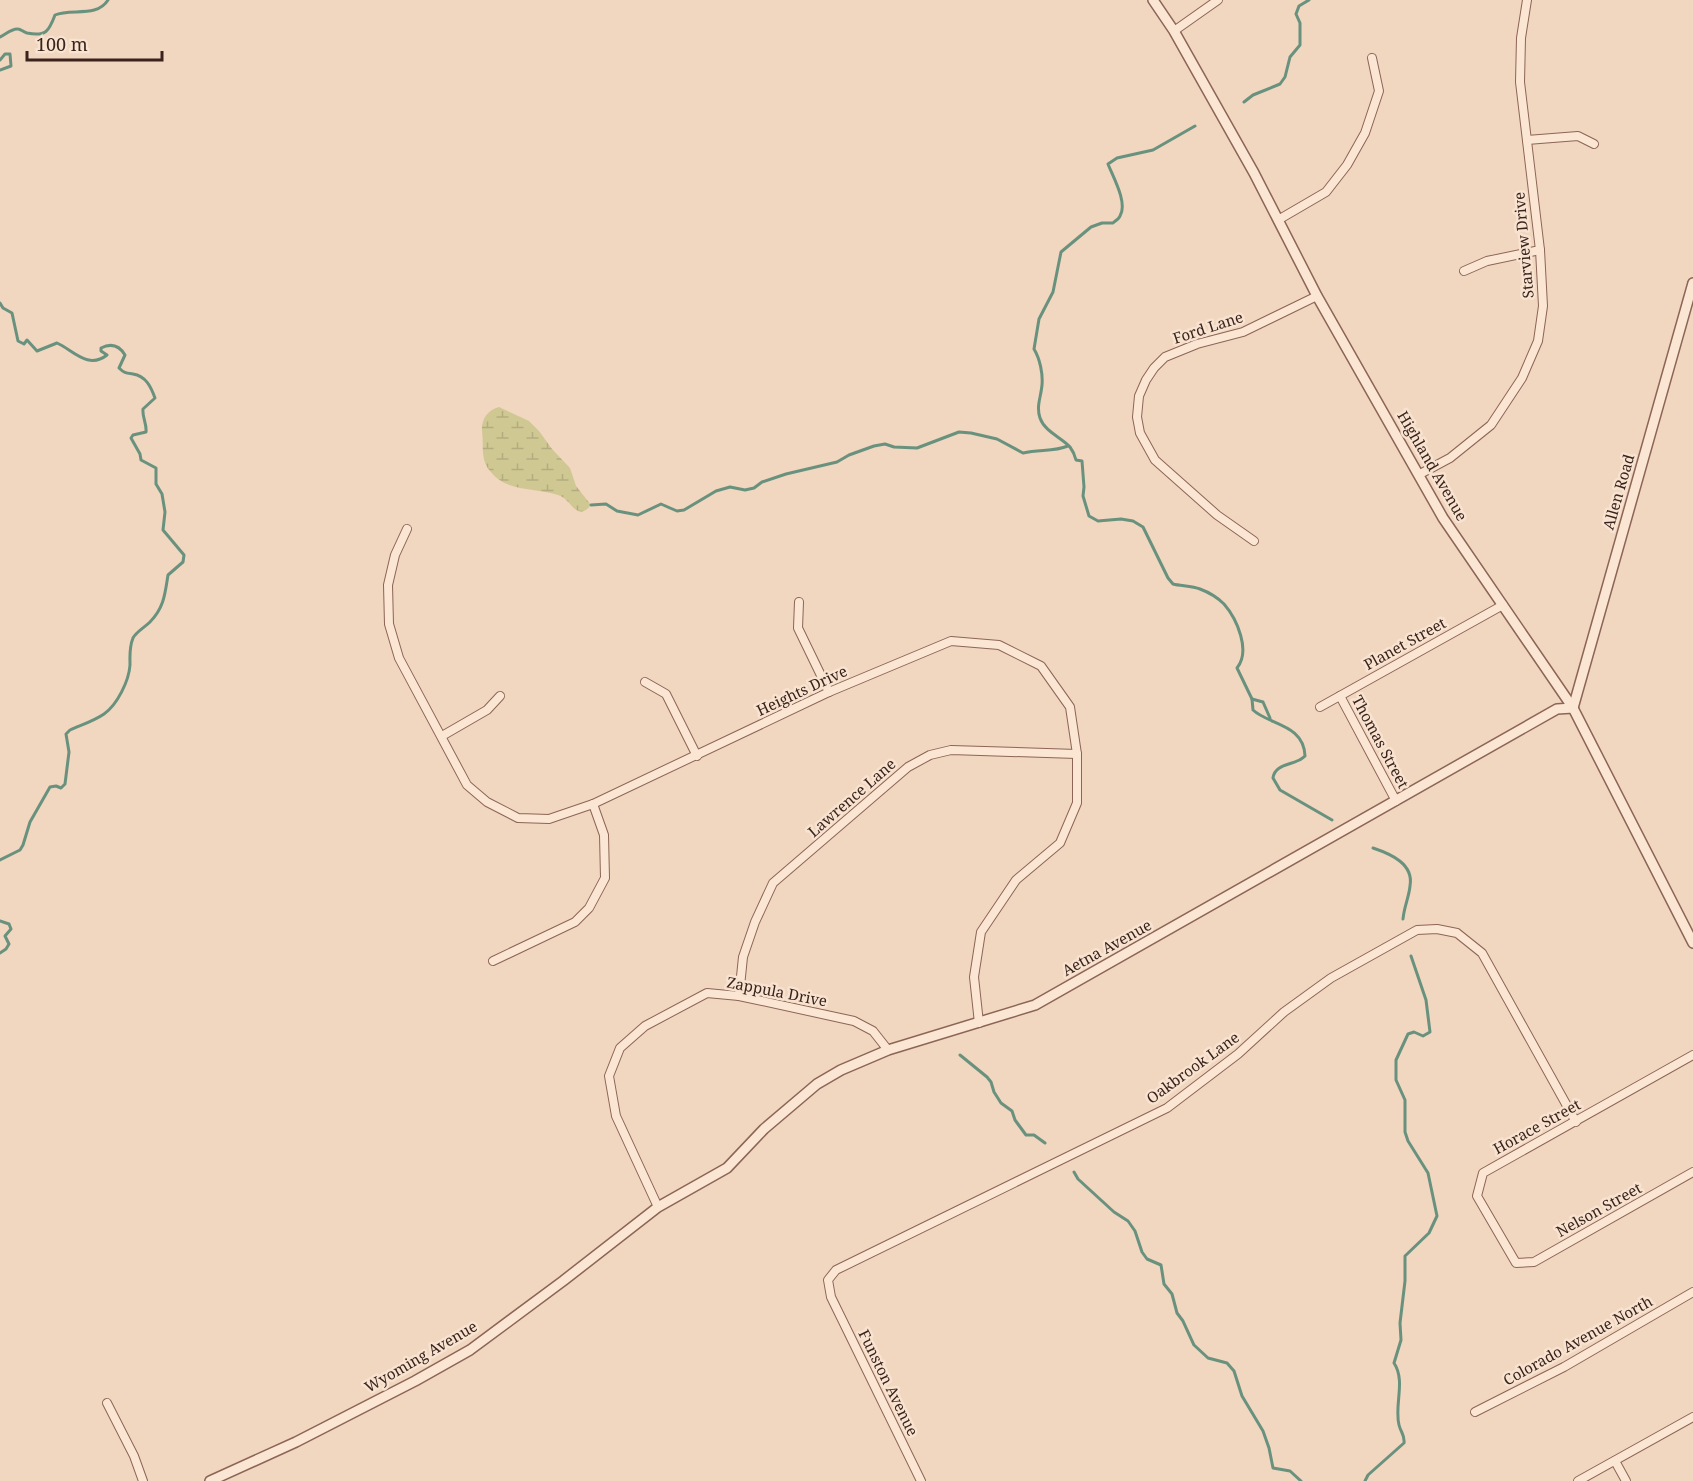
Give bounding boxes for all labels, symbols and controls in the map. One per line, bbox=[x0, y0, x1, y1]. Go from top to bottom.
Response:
scale bar bbox=[27, 24, 162, 62]
text: 100 m bbox=[36, 32, 88, 56]
street label: Starview Drive bbox=[1508, 191, 1538, 299]
street label: Ford Lane bbox=[1170, 306, 1245, 348]
street label: Highland Avenue bbox=[1393, 407, 1472, 524]
street label: Allen Road bbox=[1598, 452, 1638, 532]
street label: Planet Street bbox=[1360, 612, 1449, 674]
street label: Heights Drive bbox=[753, 660, 850, 720]
street label: Thomas Street bbox=[1348, 692, 1414, 791]
street label: Lawrence Lane bbox=[803, 754, 900, 841]
street label: Aetna Avenue bbox=[1058, 914, 1155, 980]
street label: Zappula Drive bbox=[725, 971, 829, 1011]
street label: Oakbrook Lane bbox=[1142, 1027, 1243, 1108]
street label: Horace Street bbox=[1489, 1094, 1584, 1158]
street label: Nelson Street bbox=[1552, 1177, 1645, 1241]
street label: Colorado Avenue North bbox=[1499, 1291, 1656, 1390]
street label: Wyoming Avenue bbox=[360, 1316, 481, 1397]
street label: Funston Avenue bbox=[854, 1326, 923, 1439]

